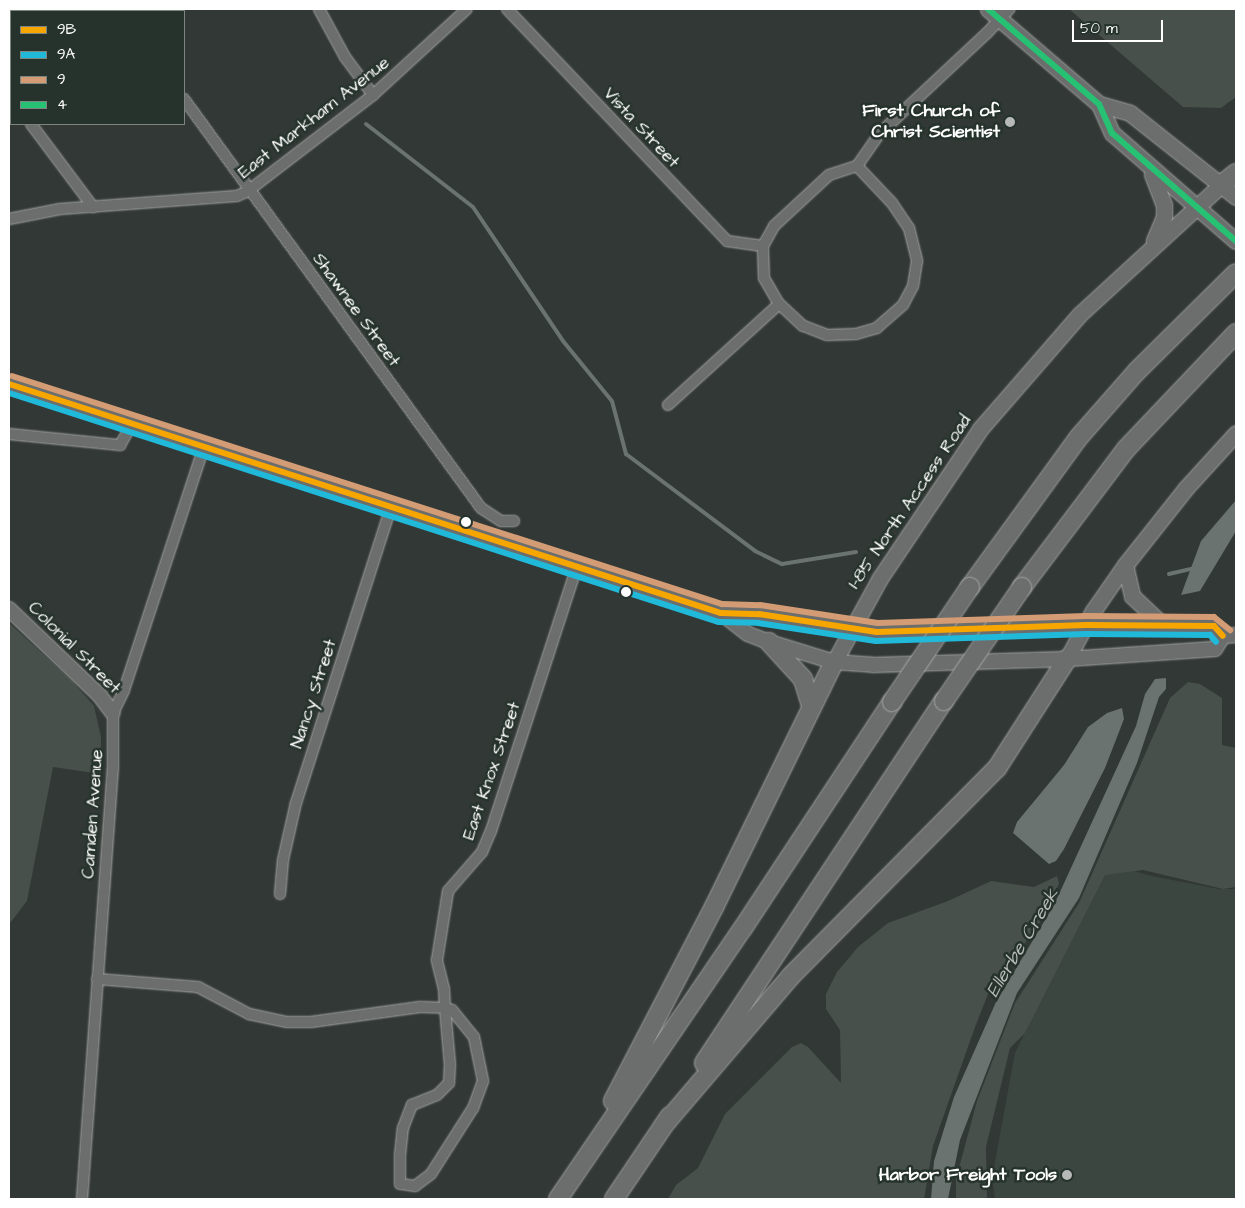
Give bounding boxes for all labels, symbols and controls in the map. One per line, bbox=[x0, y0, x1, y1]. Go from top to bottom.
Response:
legend bbox=[10, 10, 185, 125]
scale bar bbox=[1075, 10, 1166, 42]
text: 50 m bbox=[1080, 18, 1118, 39]
text: 9B bbox=[57, 19, 76, 40]
text: 9A bbox=[57, 44, 75, 65]
street label: East Markham Avenue bbox=[234, 52, 394, 184]
text: 9 bbox=[57, 69, 66, 90]
street label: Vista Street bbox=[598, 83, 684, 173]
text: 4 bbox=[57, 94, 67, 115]
place label: First Church of Christ Scientist bbox=[862, 101, 1000, 144]
marker: First Church of Christ Scientist bbox=[1004, 116, 1016, 128]
street label: Shawnee Street bbox=[307, 249, 405, 371]
street label: I-85 North Access Road bbox=[844, 411, 976, 593]
unlabelled marker bbox=[461, 517, 471, 527]
unlabelled marker bbox=[621, 587, 631, 597]
street label: Colonial Street bbox=[23, 597, 125, 699]
street label: Nancy Street bbox=[286, 637, 342, 751]
street label: East Knox Street bbox=[458, 699, 526, 843]
street label: Camden Avenue bbox=[78, 749, 108, 879]
water label: Ellerbe Creek bbox=[982, 885, 1064, 1001]
place label: Harbor Freight Tools bbox=[879, 1164, 1057, 1186]
marker: Harbor Freight Tools bbox=[1061, 1169, 1073, 1181]

